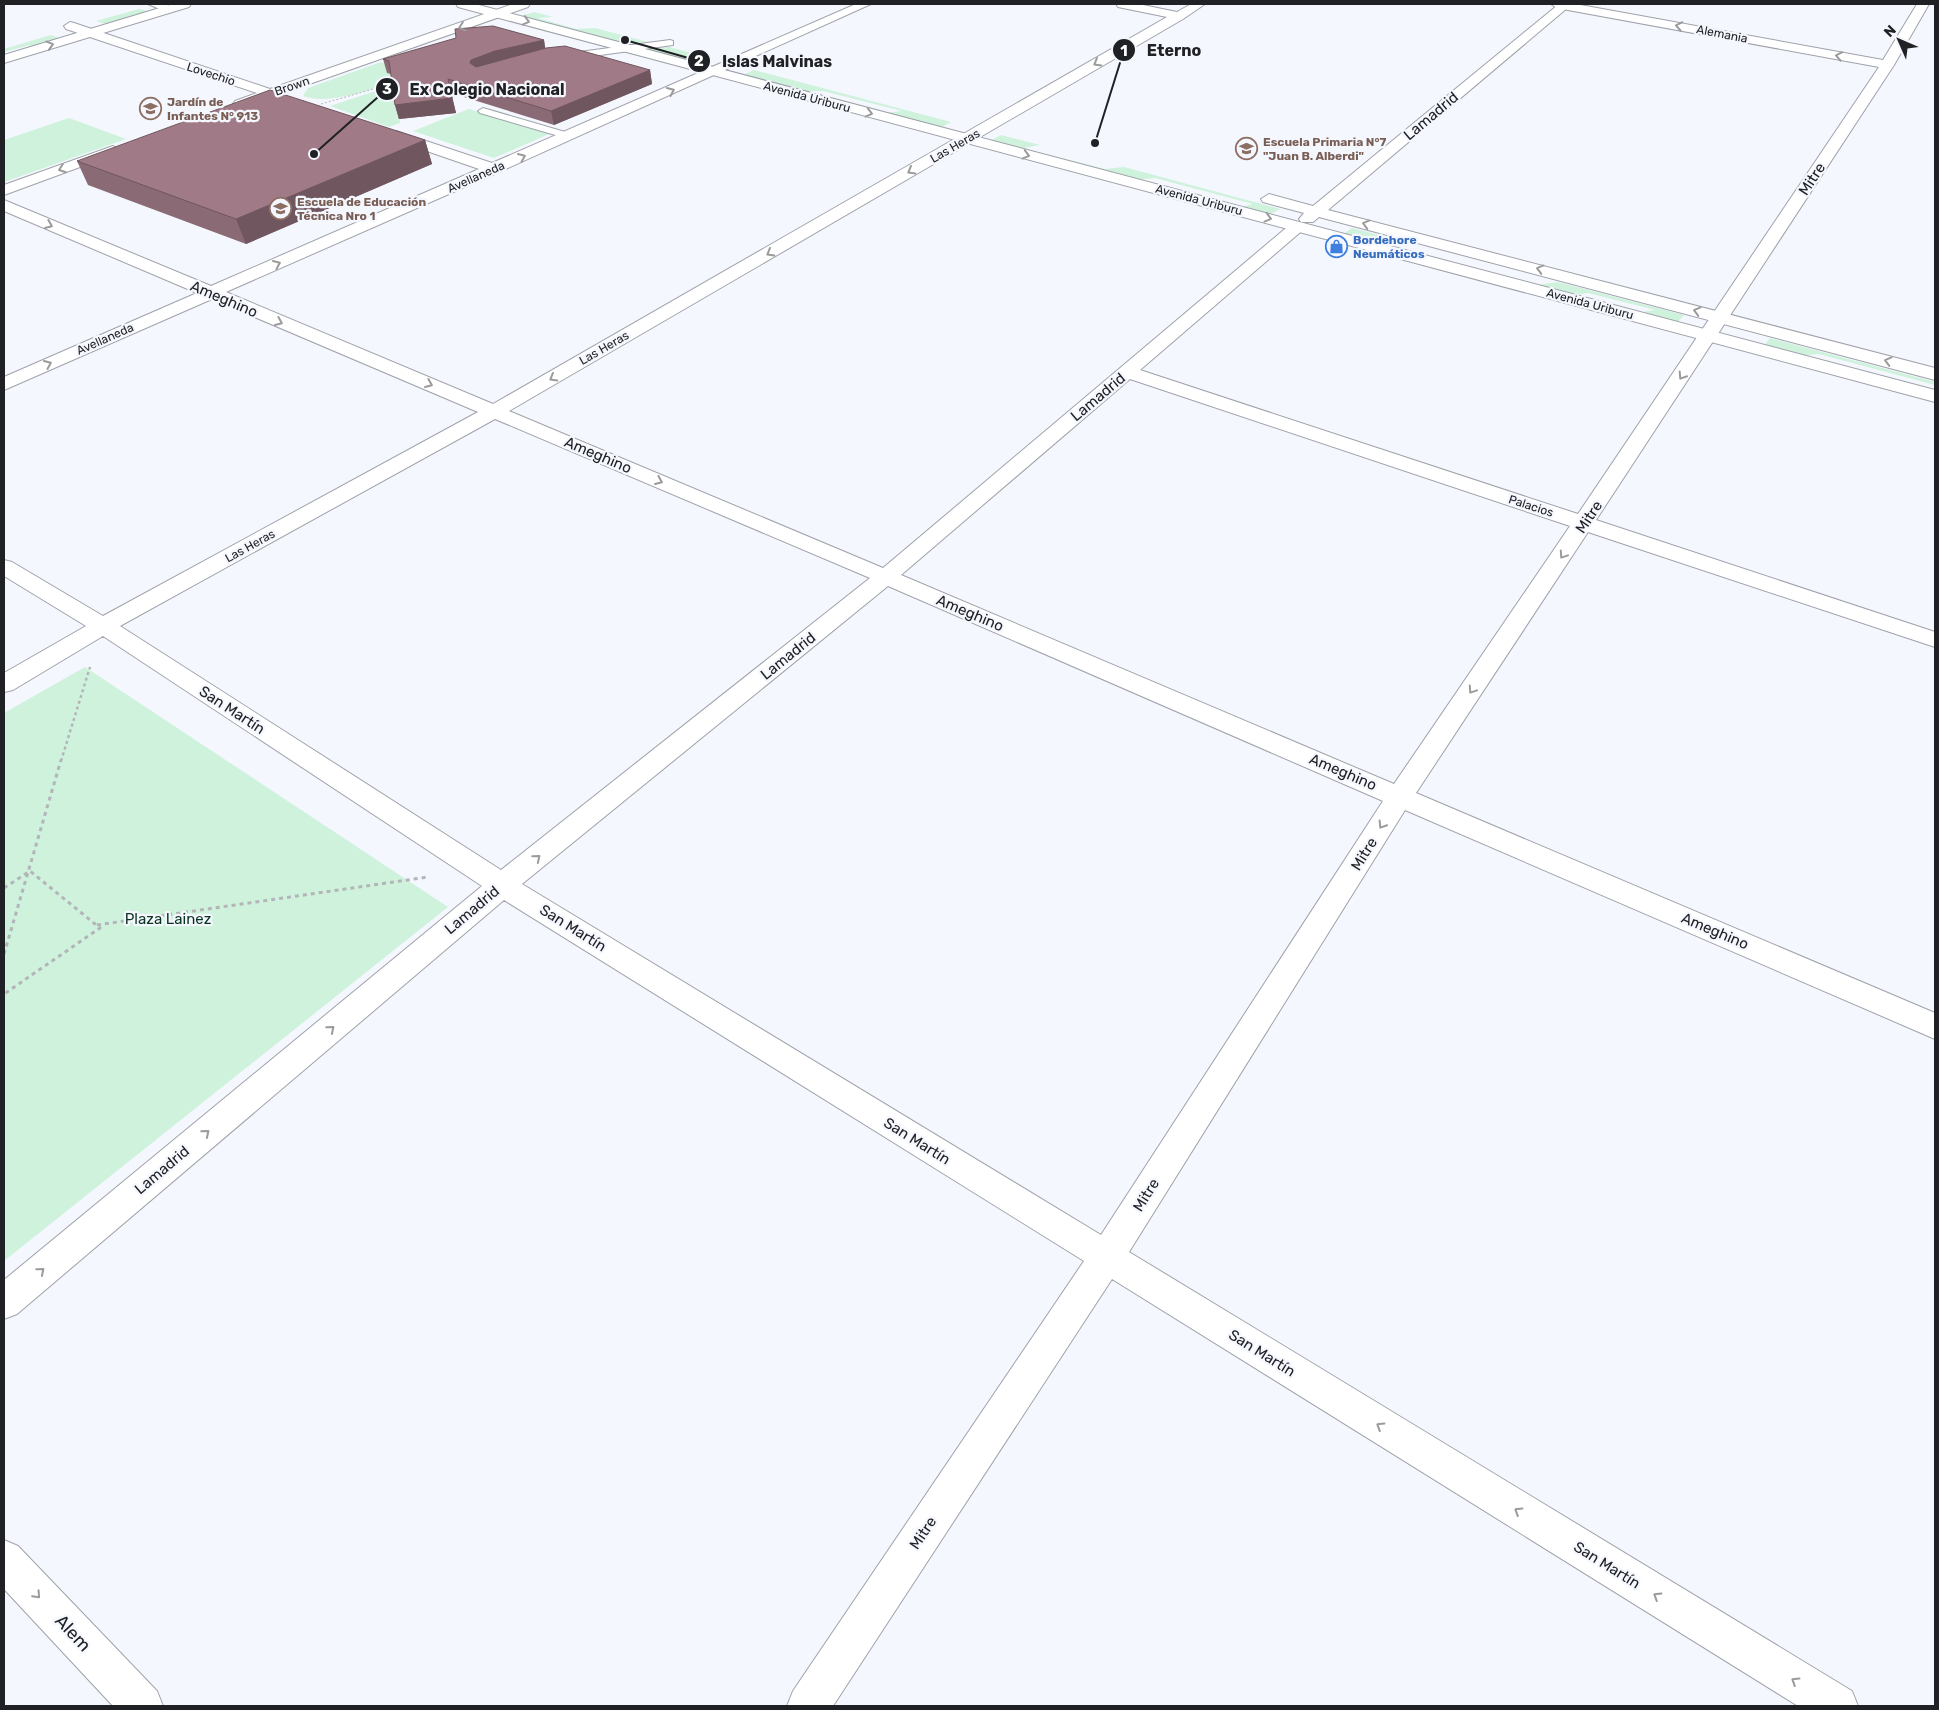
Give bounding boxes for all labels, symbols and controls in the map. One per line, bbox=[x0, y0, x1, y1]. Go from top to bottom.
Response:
north arrow bbox=[1874, 15, 1924, 65]
one-way arrow bbox=[522, 16, 530, 26]
one-way arrow bbox=[458, 21, 467, 31]
one-way arrow bbox=[1675, 22, 1683, 32]
street label: Alemania bbox=[1695, 22, 1749, 46]
text: N bbox=[1881, 22, 1900, 41]
callout: Eterno bbox=[1111, 35, 1211, 66]
one-way arrow bbox=[46, 41, 54, 51]
text: Eterno bbox=[1147, 41, 1201, 60]
text: 1 bbox=[1120, 42, 1128, 60]
callout: Islas Malvinas bbox=[687, 46, 842, 77]
one-way arrow bbox=[1834, 51, 1843, 62]
text: 2 bbox=[694, 52, 704, 70]
text: Islas Malvinas bbox=[722, 52, 832, 71]
one-way arrow bbox=[1093, 57, 1102, 67]
street label: Lovechio bbox=[185, 60, 237, 88]
callout: Ex Colegio Nacional bbox=[374, 73, 574, 104]
street label: Brown bbox=[273, 74, 311, 98]
street label: Avenida Uriburu bbox=[762, 79, 852, 115]
text: 3 bbox=[382, 80, 392, 98]
text: Ex Colegio Nacional bbox=[409, 80, 565, 99]
one-way arrow bbox=[666, 86, 675, 97]
street label: Lamadrid bbox=[1400, 88, 1462, 144]
place label: Jardín de Infantes N° 913 bbox=[167, 95, 258, 123]
school or university icon: Jardín de Infantes N° 913 bbox=[139, 97, 163, 121]
one-way arrow bbox=[865, 107, 873, 118]
street label: Las Heras bbox=[928, 126, 982, 166]
place label: Escuela Primaria N°7 "Juan B. Alberdi" bbox=[1263, 135, 1386, 163]
school or university icon: Escuela Primaria N°7 "Juan B. Alberdi" bbox=[1235, 137, 1259, 161]
one-way arrow bbox=[1022, 149, 1030, 159]
one-way arrow bbox=[517, 152, 526, 163]
street label: Avellaneda bbox=[445, 158, 507, 196]
street label: Mitre bbox=[1795, 159, 1829, 199]
one-way arrow bbox=[58, 163, 66, 173]
one-way arrow bbox=[907, 165, 916, 175]
street label: Avenida Uriburu bbox=[1154, 182, 1244, 218]
place label: Escuela de Educación Técnica Nro 1 bbox=[297, 195, 426, 223]
school or university icon: Escuela de Educación Técnica Nro 1 bbox=[269, 197, 293, 221]
one-way arrow bbox=[1263, 212, 1272, 223]
one-way arrow bbox=[44, 218, 53, 229]
one-way arrow bbox=[1361, 219, 1370, 230]
place label: Bordehore Neumáticos bbox=[1353, 233, 1425, 261]
shop icon: Bordehore Neumáticos bbox=[1325, 235, 1349, 259]
one-way arrow bbox=[766, 246, 775, 256]
one-way arrow bbox=[272, 259, 281, 270]
one-way arrow bbox=[1536, 265, 1545, 275]
street label: Ameghino bbox=[188, 277, 260, 321]
street label: Avenida Uriburu bbox=[1545, 286, 1635, 322]
one-way arrow bbox=[1694, 306, 1702, 316]
one-way arrow bbox=[274, 315, 283, 326]
street label: Avellaneda bbox=[74, 320, 136, 358]
street label: Las Heras bbox=[577, 328, 631, 368]
one-way arrow bbox=[1884, 356, 1893, 367]
one-way arrow bbox=[43, 360, 52, 371]
street label: Lamadrid bbox=[1067, 369, 1129, 425]
one-way arrow bbox=[550, 371, 559, 381]
one-way arrow bbox=[1679, 371, 1688, 380]
one-way arrow bbox=[424, 378, 433, 388]
street label: Ameghino bbox=[562, 433, 634, 477]
one-way arrow bbox=[654, 475, 663, 486]
street label: Palacios bbox=[1507, 492, 1555, 520]
street label: Mitre bbox=[1572, 497, 1606, 537]
street label: Las Heras bbox=[223, 527, 277, 565]
one-way arrow bbox=[1560, 550, 1570, 559]
street label: Ameghino bbox=[934, 591, 1006, 635]
street label: Lamadrid bbox=[757, 628, 819, 684]
street label: San Martín bbox=[196, 682, 268, 738]
one-way arrow bbox=[1469, 684, 1478, 694]
street label: Ameghino bbox=[1307, 750, 1379, 794]
one-way arrow bbox=[1379, 819, 1388, 829]
street label: Mitre bbox=[1347, 834, 1381, 874]
one-way arrow bbox=[531, 854, 540, 863]
street label: Lamadrid bbox=[441, 882, 503, 938]
street label: San Martín bbox=[536, 901, 610, 955]
street label: Ameghino bbox=[1679, 909, 1751, 953]
park label: Plaza Lainez bbox=[125, 910, 212, 928]
one-way arrow bbox=[325, 1025, 334, 1034]
street label: San Martín bbox=[880, 1114, 954, 1168]
one-way arrow bbox=[200, 1130, 209, 1139]
street label: Lamadrid bbox=[131, 1142, 193, 1198]
street label: Mitre bbox=[1129, 1175, 1163, 1215]
one-way arrow bbox=[35, 1268, 44, 1277]
street label: San Martín bbox=[1225, 1326, 1299, 1380]
one-way arrow bbox=[1376, 1422, 1385, 1432]
one-way arrow bbox=[1515, 1507, 1524, 1517]
street label: Mitre bbox=[906, 1513, 940, 1553]
street label: San Martín bbox=[1570, 1538, 1644, 1592]
one-way arrow bbox=[31, 1589, 40, 1598]
one-way arrow bbox=[1653, 1592, 1662, 1602]
street label: Alem bbox=[50, 1610, 96, 1656]
one-way arrow bbox=[1792, 1677, 1801, 1687]

